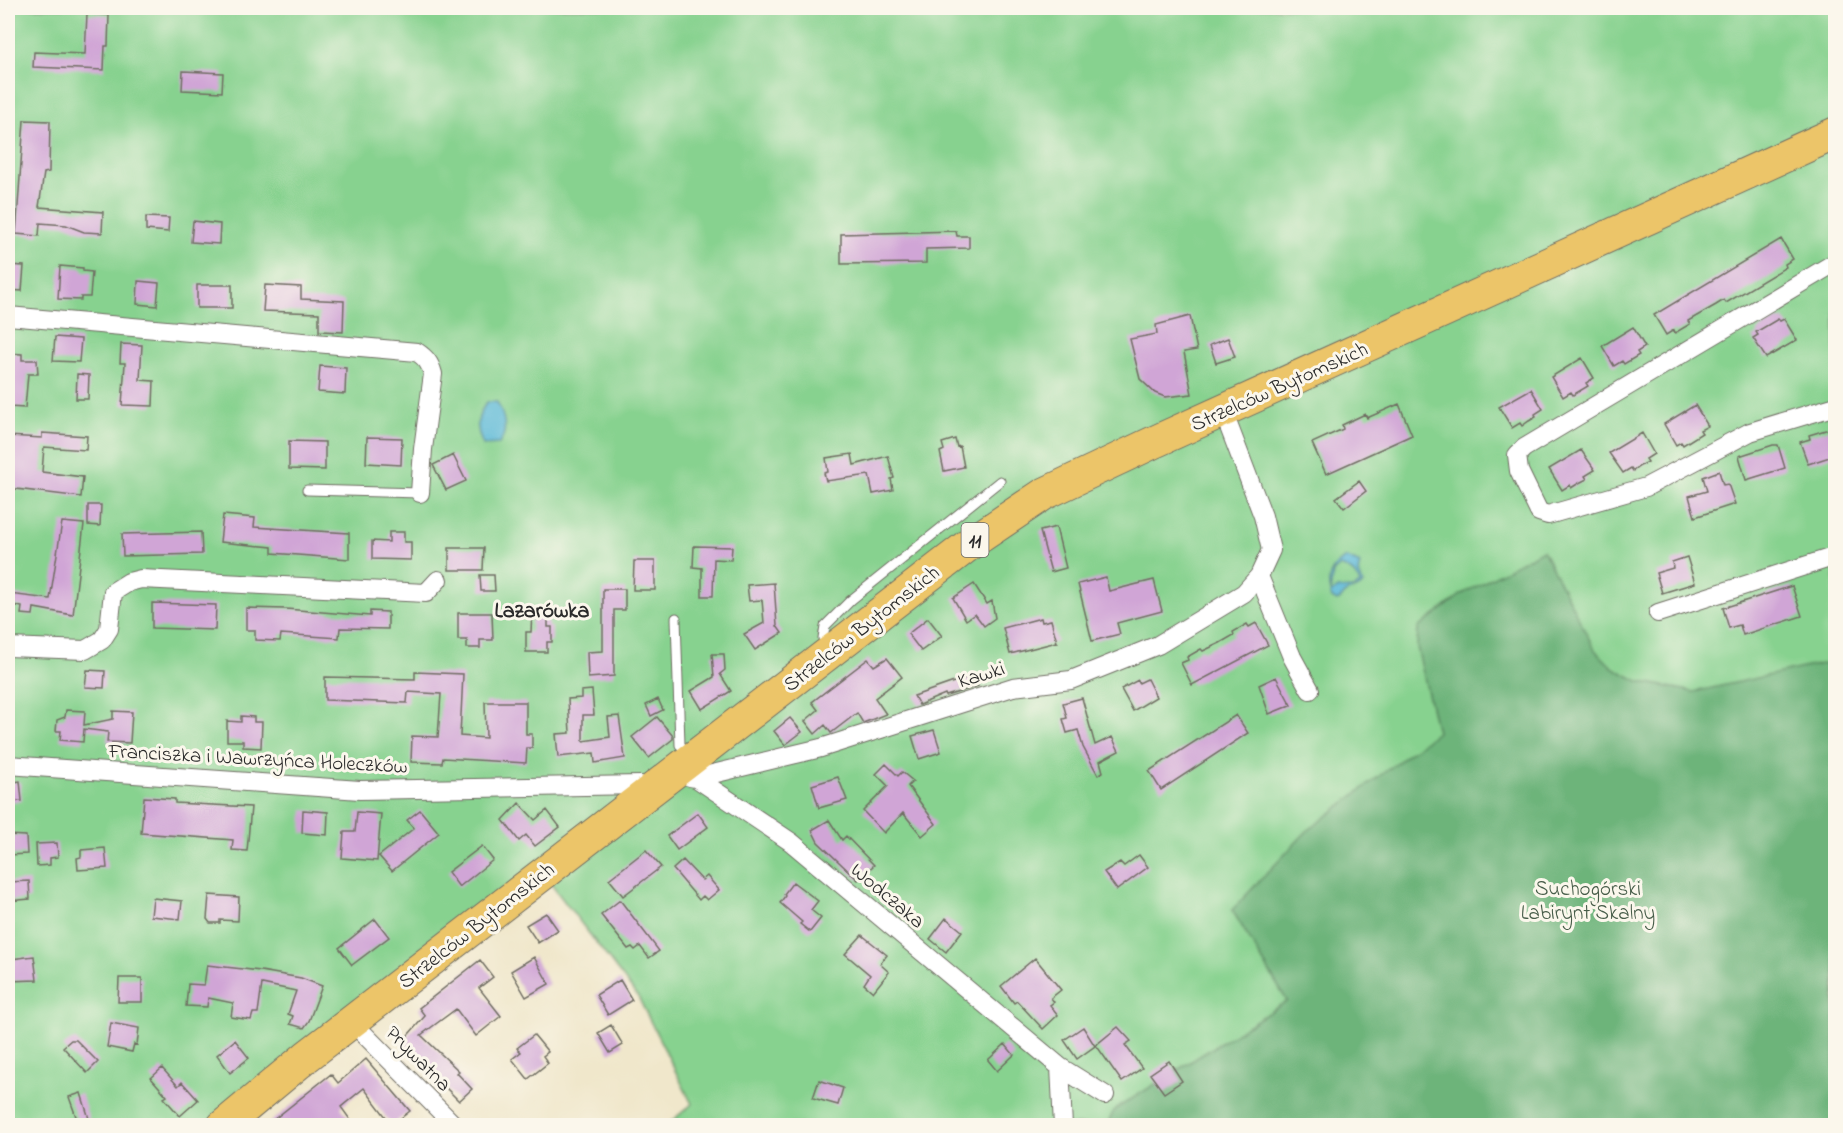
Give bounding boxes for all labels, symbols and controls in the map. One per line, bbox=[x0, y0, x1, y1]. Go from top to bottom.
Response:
street label: Strzelców Bytomskich bbox=[1186, 335, 1374, 442]
road number: 11 bbox=[962, 523, 988, 557]
street label: Strzelców Bytomskich bbox=[778, 559, 948, 702]
district label: Lazarówka bbox=[495, 596, 590, 628]
street label: Kawki bbox=[954, 655, 1009, 697]
street label: Franciszka i Wawrzyńca Holeczków bbox=[106, 737, 408, 785]
street label: Strzelców Bytomskich bbox=[393, 856, 563, 999]
street label: Wodczaka bbox=[843, 856, 930, 937]
park label: Suchogórski Labirynt Skalny bbox=[1521, 875, 1655, 931]
street label: Prywatna bbox=[376, 1019, 458, 1101]

